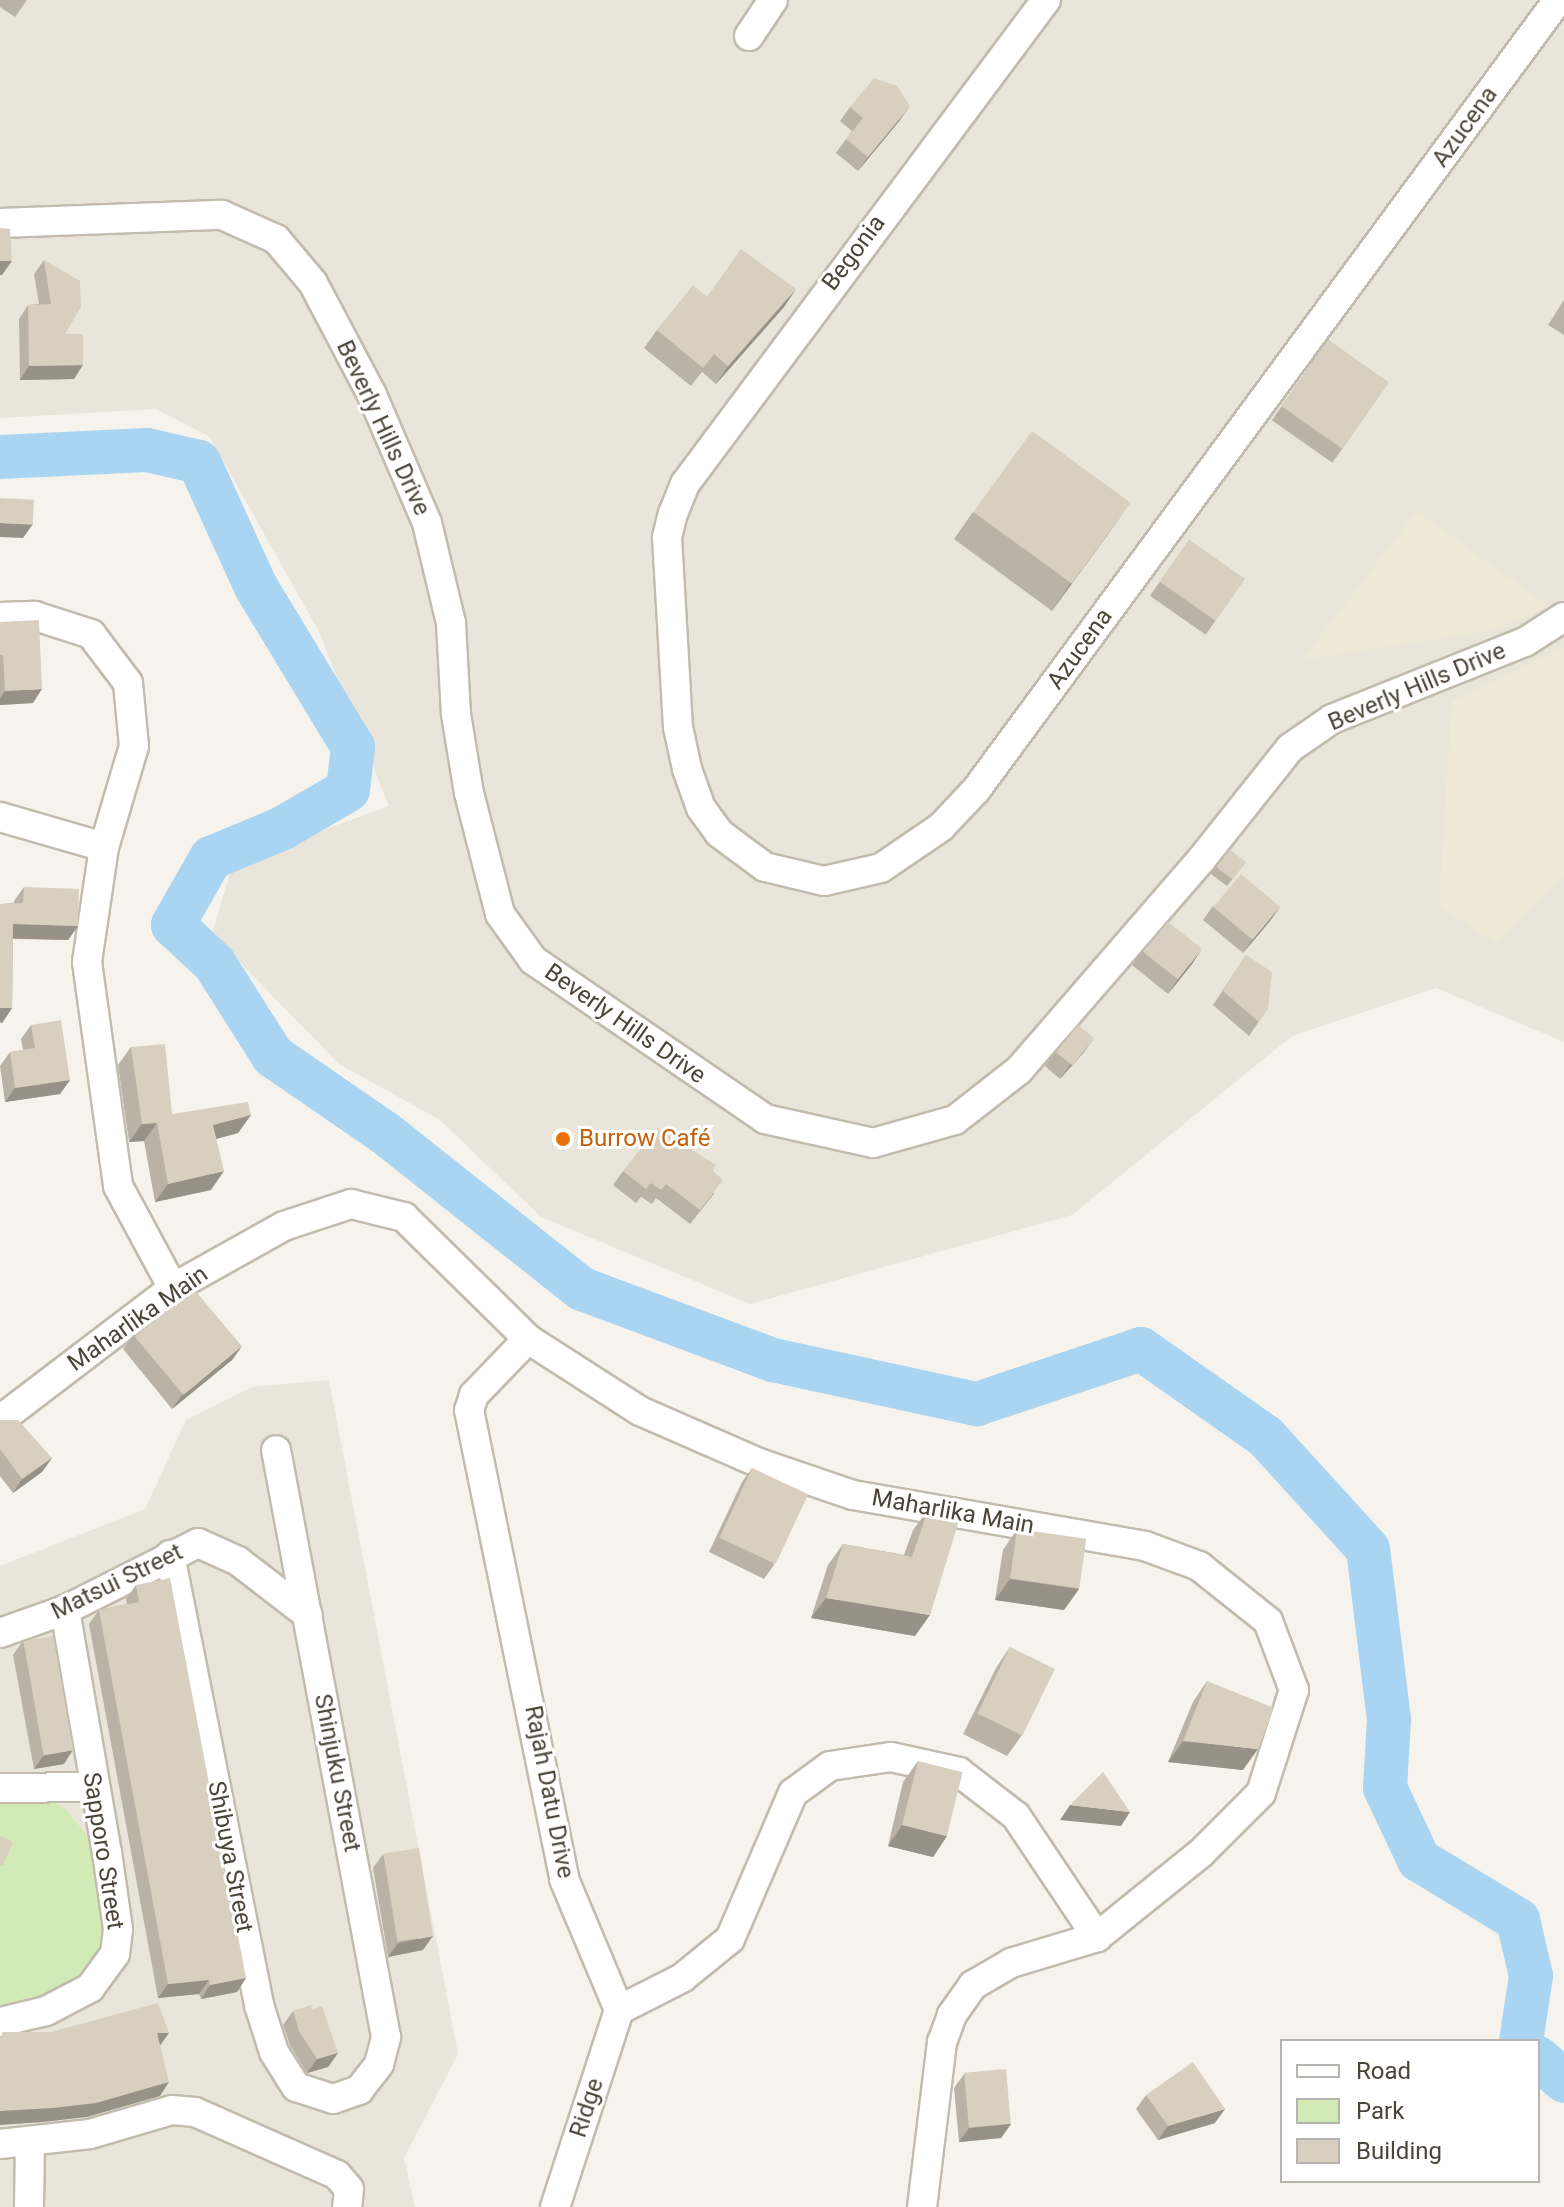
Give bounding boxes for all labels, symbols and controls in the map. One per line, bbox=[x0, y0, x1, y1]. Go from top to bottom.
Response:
street label: Azucena bbox=[1426, 81, 1504, 173]
street label: Begonia bbox=[816, 210, 892, 296]
street label: Beverly Hills Drive bbox=[330, 336, 436, 520]
street label: Azucena bbox=[1041, 603, 1119, 695]
street label: Beverly Hills Drive bbox=[1324, 637, 1510, 737]
street label: Beverly Hills Drive bbox=[539, 958, 711, 1090]
place label: Burrow Café bbox=[579, 1125, 710, 1153]
marker: Burrow Café bbox=[554, 1130, 572, 1148]
street label: Maharlika Main bbox=[62, 1260, 214, 1378]
street label: Maharlika Main bbox=[870, 1484, 1036, 1540]
street label: Matsui Street bbox=[47, 1538, 187, 1626]
street label: Shinjuku Street bbox=[308, 1692, 366, 1854]
street label: Rajah Datu Drive bbox=[518, 1703, 580, 1881]
street label: Sapporo Street bbox=[76, 1770, 130, 1932]
street label: Shibuya Street bbox=[201, 1779, 259, 1935]
legend bbox=[1280, 2039, 1540, 2183]
text: Road bbox=[1356, 2057, 1411, 2085]
street label: Ridge bbox=[564, 2075, 610, 2141]
text: Park bbox=[1356, 2097, 1404, 2125]
text: Building bbox=[1356, 2137, 1442, 2165]

